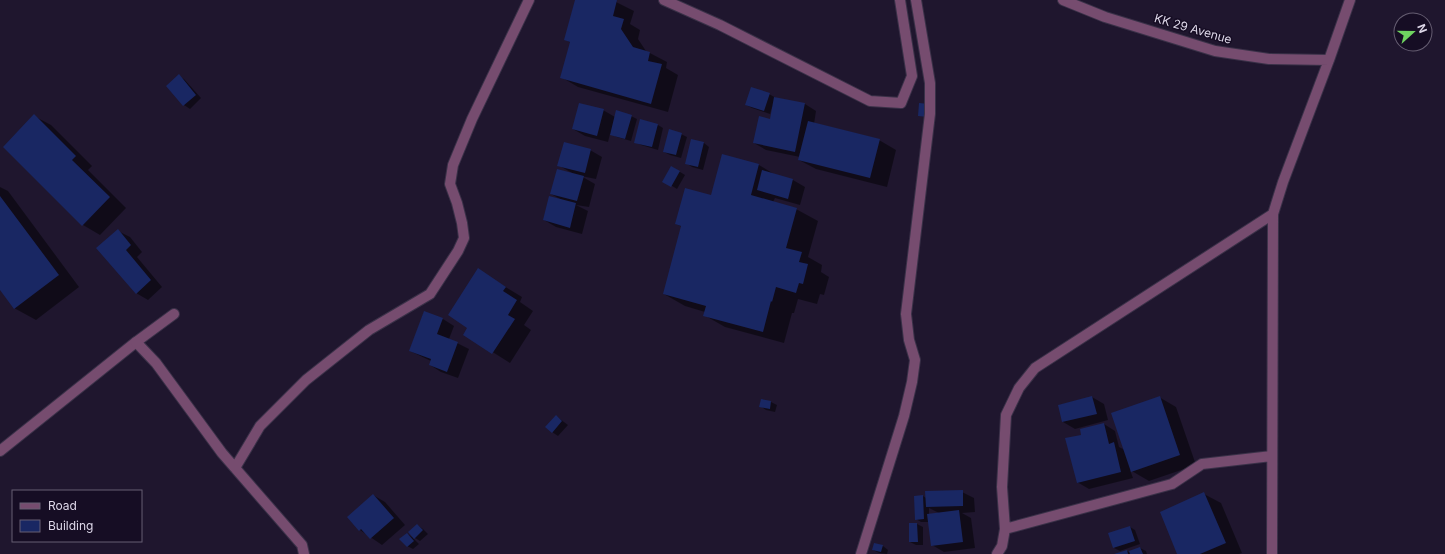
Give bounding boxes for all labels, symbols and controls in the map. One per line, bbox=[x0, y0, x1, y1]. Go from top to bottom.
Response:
street label: KK 29 Avenue bbox=[1153, 10, 1234, 47]
north arrow bbox=[1393, 12, 1433, 52]
text: N bbox=[1414, 22, 1430, 35]
legend bbox=[12, 490, 142, 542]
text: Road bbox=[48, 498, 77, 513]
text: Building bbox=[48, 518, 93, 533]

